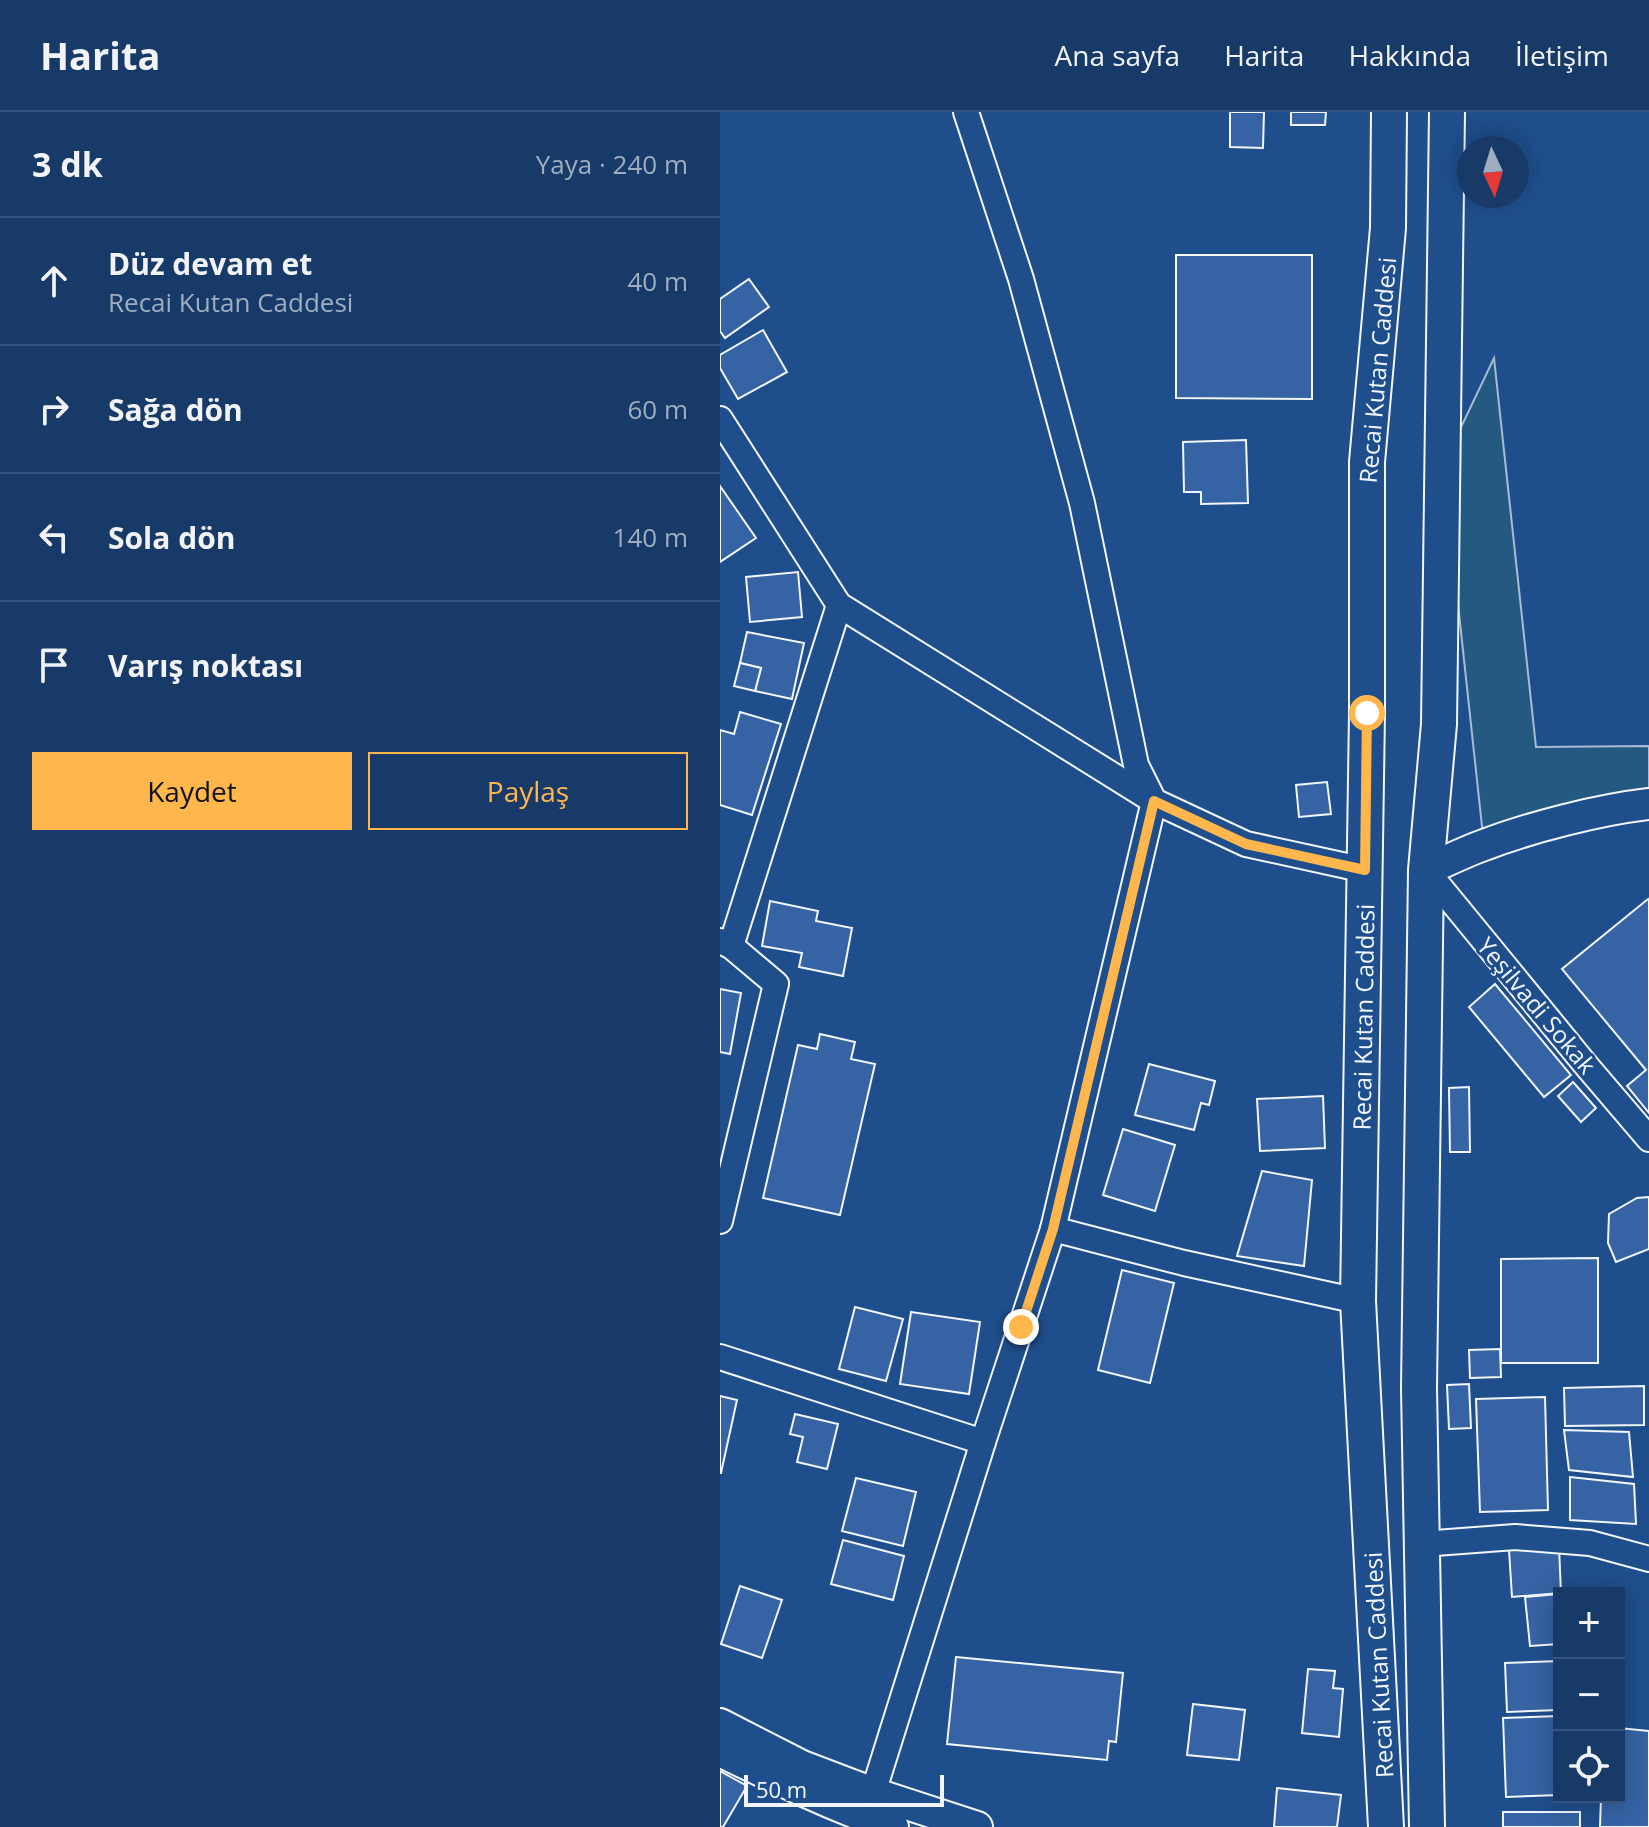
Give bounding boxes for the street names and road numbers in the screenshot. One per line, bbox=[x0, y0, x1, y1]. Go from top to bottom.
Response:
street label: Recai Kutan Caddesi bbox=[1351, 256, 1403, 484]
street label: Recai Kutan Caddesi bbox=[1345, 903, 1381, 1131]
street label: Yeşilvadi Sokak bbox=[1470, 930, 1604, 1081]
street label: Recai Kutan Caddesi bbox=[1356, 1551, 1400, 1779]

